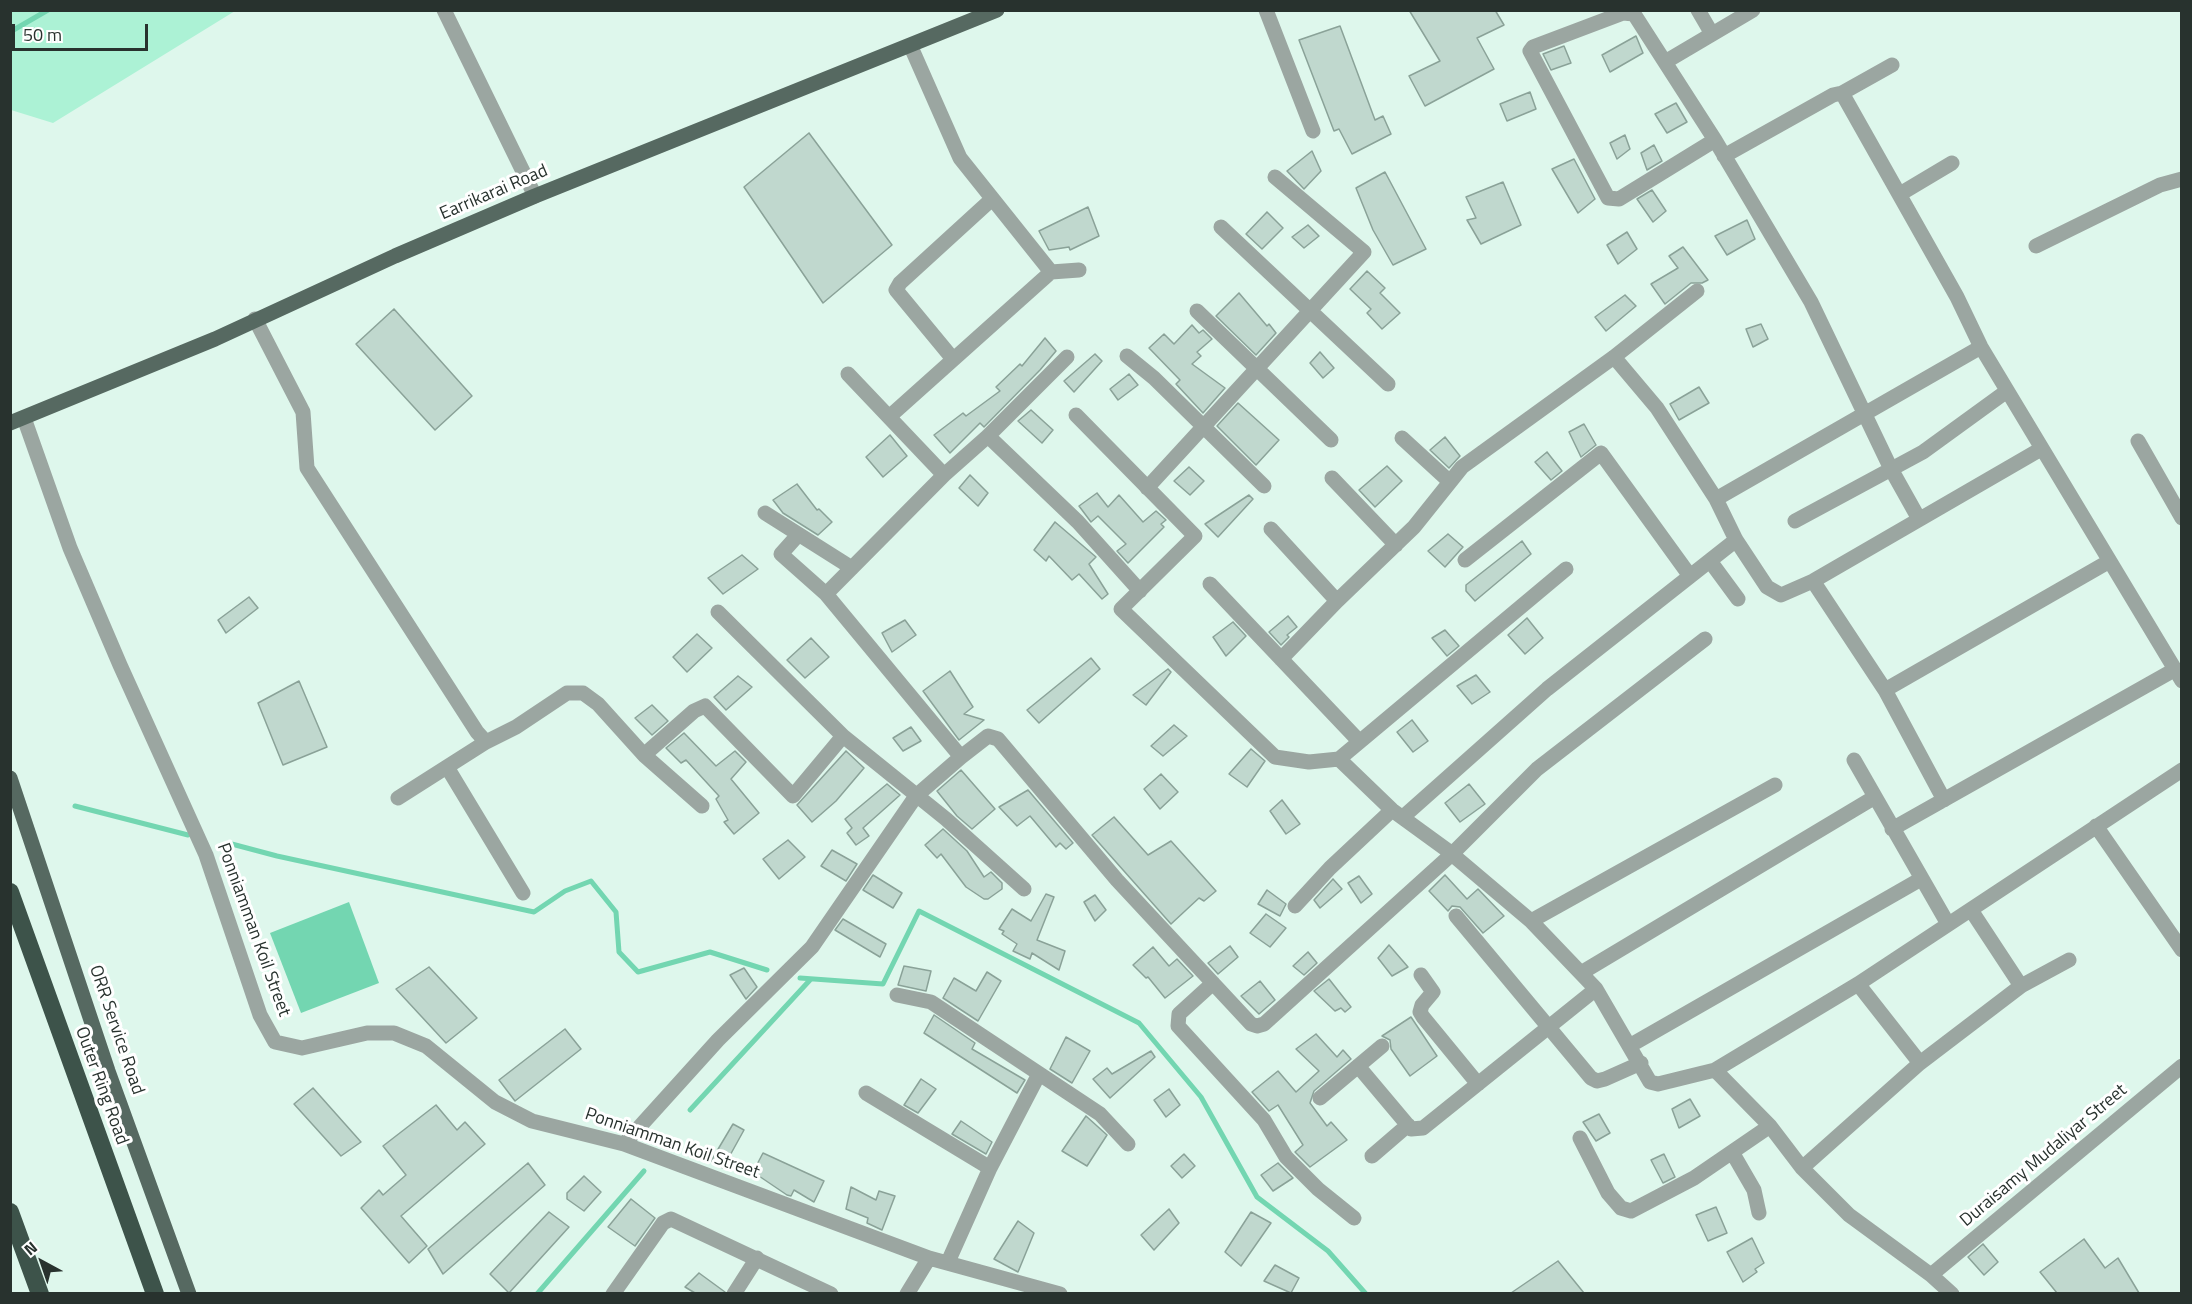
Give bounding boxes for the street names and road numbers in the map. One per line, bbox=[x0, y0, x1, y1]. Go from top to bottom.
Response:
street label: Earrikarai Road bbox=[437, 161, 551, 225]
street label: Ponniamman Koil Street bbox=[212, 840, 294, 1020]
street label: ORR Service Road bbox=[84, 962, 148, 1098]
street label: Outer Ring Road bbox=[70, 1024, 132, 1148]
street label: Duraisamy Mudaliyar Street bbox=[1956, 1080, 2132, 1232]
street label: Ponniamman Koil Street bbox=[582, 1104, 762, 1184]

